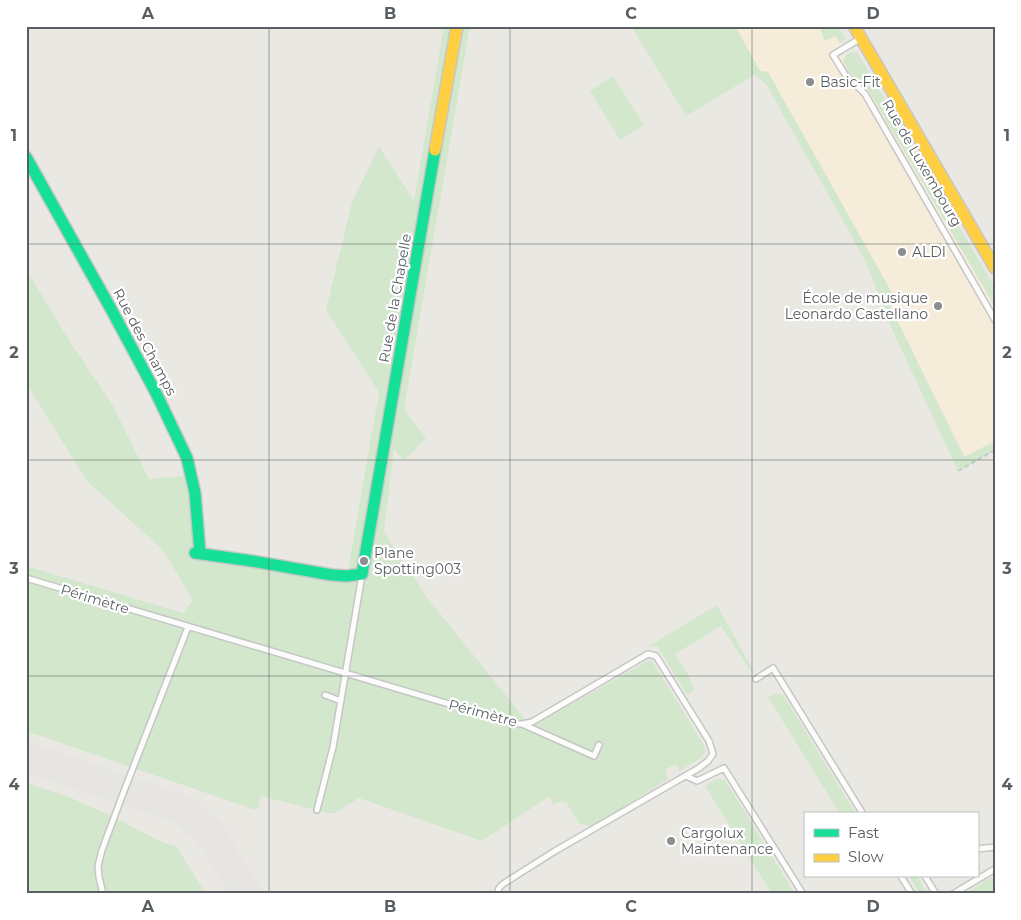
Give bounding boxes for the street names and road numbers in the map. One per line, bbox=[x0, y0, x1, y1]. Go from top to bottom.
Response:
street label: Rue de Luxembourg bbox=[878, 96, 966, 230]
street label: Rue de la Chapelle bbox=[375, 232, 415, 364]
street label: Rue des Champs bbox=[109, 285, 181, 399]
street label: Périmètre bbox=[59, 580, 131, 618]
street label: Périmètre bbox=[447, 695, 519, 731]

